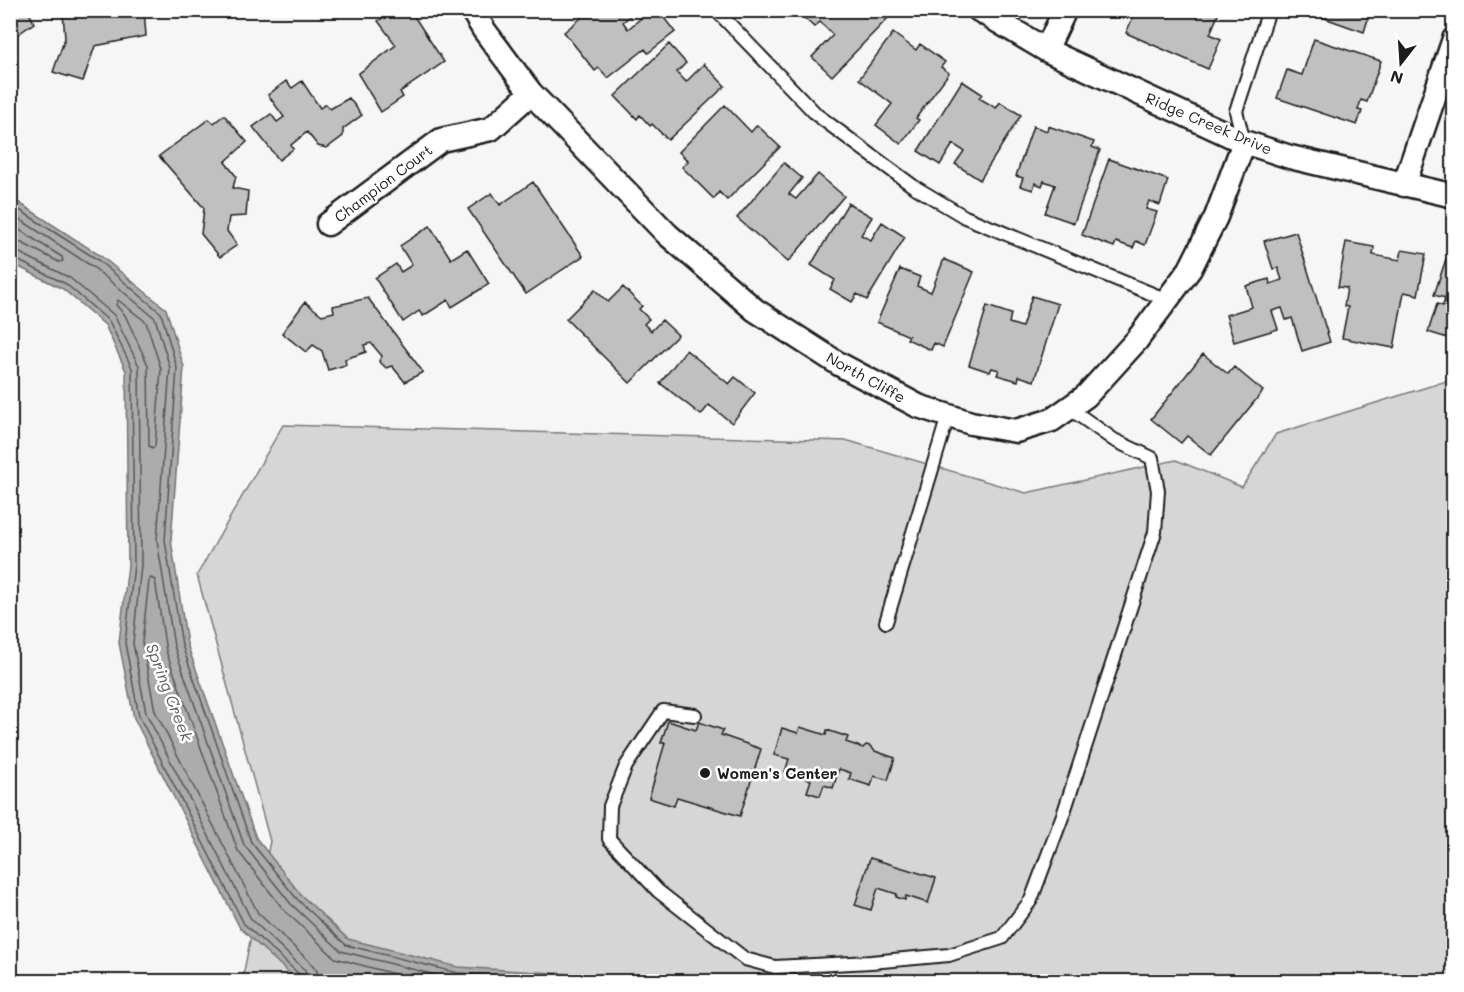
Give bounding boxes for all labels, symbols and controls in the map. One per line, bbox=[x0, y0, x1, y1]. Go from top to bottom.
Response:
north arrow bbox=[1371, 33, 1431, 93]
text: N bbox=[1388, 66, 1405, 90]
street label: Ridge Creek Drive bbox=[1143, 87, 1275, 159]
street label: Champion Court bbox=[330, 139, 436, 227]
street label: North Cliffe bbox=[823, 347, 909, 407]
water label: Spring Creek bbox=[142, 640, 198, 744]
place label: Women's Center bbox=[717, 763, 838, 783]
marker: Women's Center bbox=[698, 766, 712, 780]

